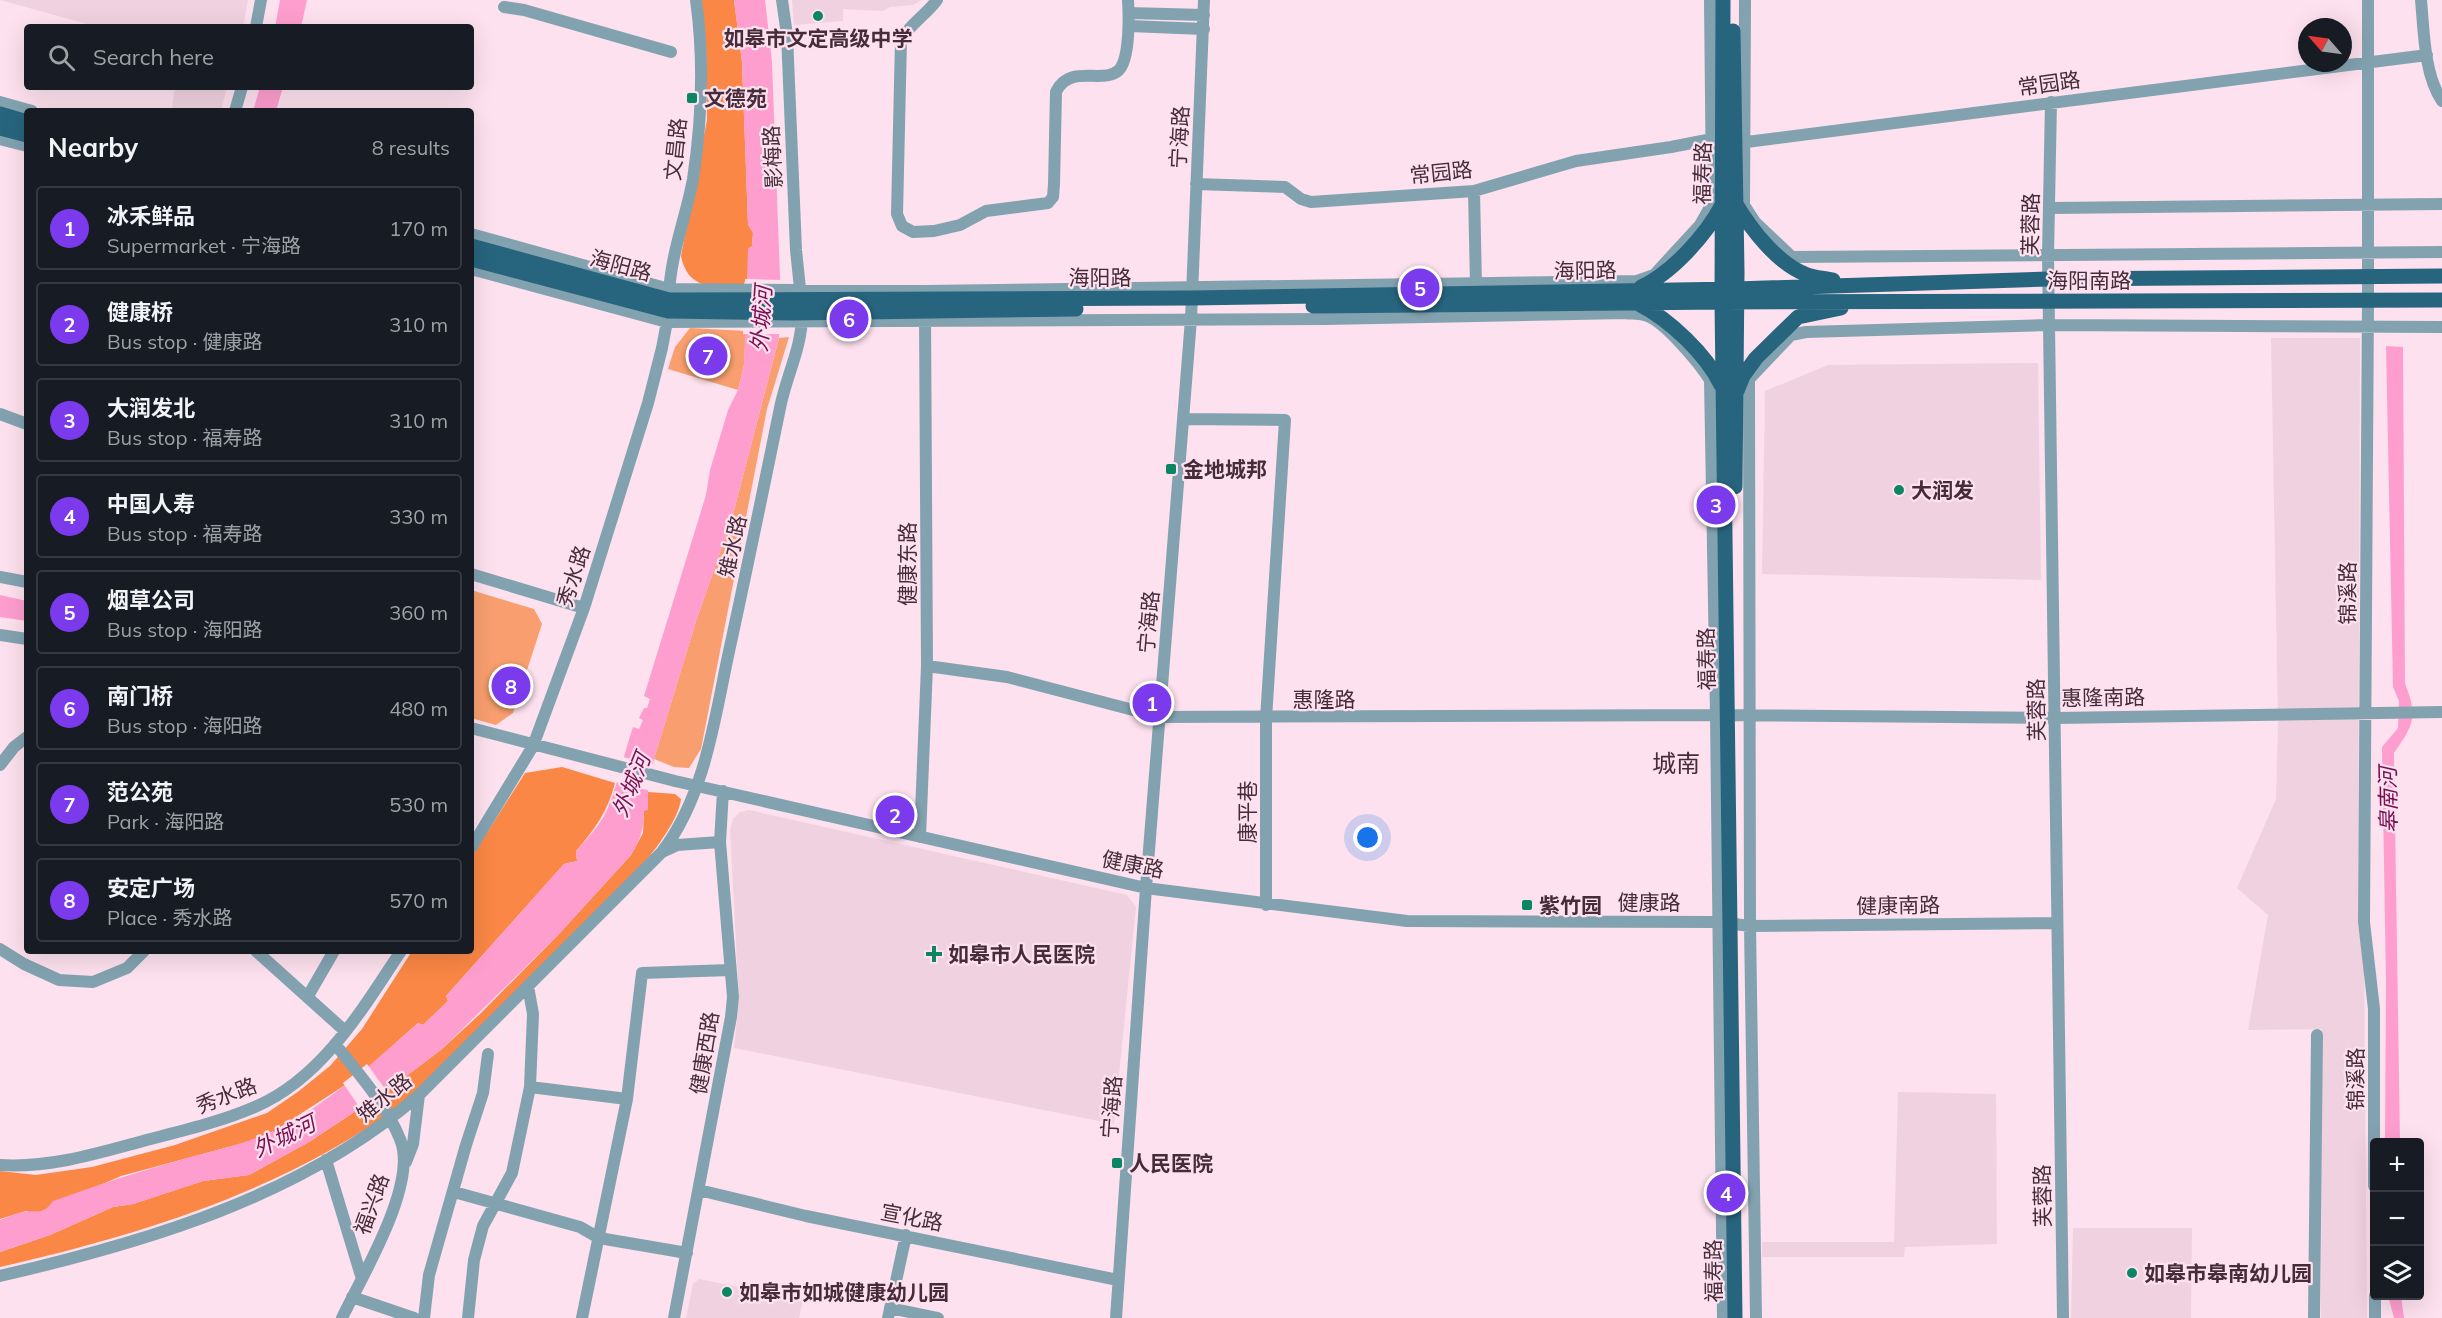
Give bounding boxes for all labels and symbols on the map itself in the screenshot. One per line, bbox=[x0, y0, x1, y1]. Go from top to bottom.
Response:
marker: 如皋市文定高级中学 bbox=[811, 9, 825, 23]
north arrow bbox=[2298, 18, 2352, 72]
place label: 如皋市文定高级中学 bbox=[724, 25, 913, 51]
street label: 常园路 bbox=[2016, 66, 2082, 100]
place label: 文德苑 bbox=[704, 85, 767, 111]
marker: 文德苑 bbox=[685, 91, 699, 105]
street label: 宁海路 bbox=[1164, 105, 1194, 169]
street label: 文昌路 bbox=[659, 116, 691, 182]
street label: 影梅路 bbox=[757, 125, 787, 189]
street label: 福寿路 bbox=[1688, 141, 1716, 205]
street label: 常园路 bbox=[1408, 156, 1474, 188]
street label: 芙蓉路 bbox=[2016, 192, 2044, 256]
street label: 海阳路 bbox=[587, 244, 655, 286]
street label: 海阳路 bbox=[1553, 256, 1617, 284]
street label: 海阳路 bbox=[1069, 264, 1132, 290]
pin: 5 bbox=[1400, 266, 1440, 310]
street label: 海阳南路 bbox=[2047, 267, 2131, 293]
water label: 外城河 bbox=[745, 281, 778, 353]
pin: 6 bbox=[830, 296, 868, 342]
pin: 7 bbox=[688, 334, 728, 378]
place label: 金地城邦 bbox=[1183, 456, 1267, 482]
marker: 金地城邦 bbox=[1164, 462, 1178, 476]
place label: 大润发 bbox=[1911, 477, 1974, 503]
pin: 3 bbox=[1696, 482, 1736, 528]
marker: 大润发 bbox=[1892, 483, 1906, 497]
street label: 雉水路 bbox=[713, 512, 751, 580]
street label: 健康东路 bbox=[894, 522, 920, 606]
street label: 秀水路 bbox=[551, 542, 595, 610]
street label: 锦溪路 bbox=[2334, 562, 2360, 625]
street label: 宁海路 bbox=[1132, 589, 1164, 655]
street label: 福寿路 bbox=[1692, 627, 1720, 691]
pin: 8 bbox=[492, 664, 530, 708]
street label: 芙蓉路 bbox=[2022, 678, 2050, 742]
pin: 1 bbox=[1132, 680, 1172, 726]
street label: 惠隆南路 bbox=[2061, 683, 2145, 711]
street label: 惠隆路 bbox=[1293, 686, 1356, 712]
water label: 外城河 bbox=[606, 745, 658, 821]
district label: 城南 bbox=[1652, 748, 1700, 778]
water label: 皋南河 bbox=[2373, 763, 2403, 833]
street label: 康平巷 bbox=[1234, 781, 1260, 844]
pin: 2 bbox=[876, 792, 914, 838]
your location bbox=[1353, 823, 1382, 852]
street label: 健康路 bbox=[1100, 845, 1166, 883]
street label: 健康路 bbox=[1618, 889, 1681, 915]
street label: 健康南路 bbox=[1856, 891, 1940, 919]
place label: 紫竹园 bbox=[1539, 892, 1602, 918]
marker: 紫竹园 bbox=[1520, 898, 1534, 912]
place label: 如皋市人民医院 bbox=[948, 941, 1095, 967]
marker: 如皋市人民医院 bbox=[925, 945, 943, 963]
street label: 健康西路 bbox=[685, 1009, 723, 1097]
street label: 锦溪路 bbox=[2342, 1048, 2368, 1111]
street label: 雉水路 bbox=[351, 1067, 417, 1127]
street label: 秀水路 bbox=[192, 1072, 260, 1118]
street label: 宁海路 bbox=[1096, 1075, 1126, 1139]
water label: 外城河 bbox=[248, 1107, 323, 1163]
place label: 人民医院 bbox=[1129, 1150, 1213, 1176]
marker: 人民医院 bbox=[1110, 1156, 1124, 1170]
street label: 芙蓉路 bbox=[2028, 1164, 2056, 1228]
street label: 福兴路 bbox=[348, 1170, 394, 1238]
pin: 4 bbox=[1706, 1170, 1746, 1216]
street label: 宣化路 bbox=[879, 1198, 945, 1236]
street label: 福寿路 bbox=[1699, 1239, 1727, 1303]
place label: 如皋市皋南幼儿园 bbox=[2144, 1260, 2312, 1286]
marker: 如皋市皋南幼儿园 bbox=[2125, 1266, 2139, 1280]
place label: 如皋市如城健康幼儿园 bbox=[739, 1279, 949, 1305]
marker: 如皋市如城健康幼儿园 bbox=[720, 1285, 734, 1299]

